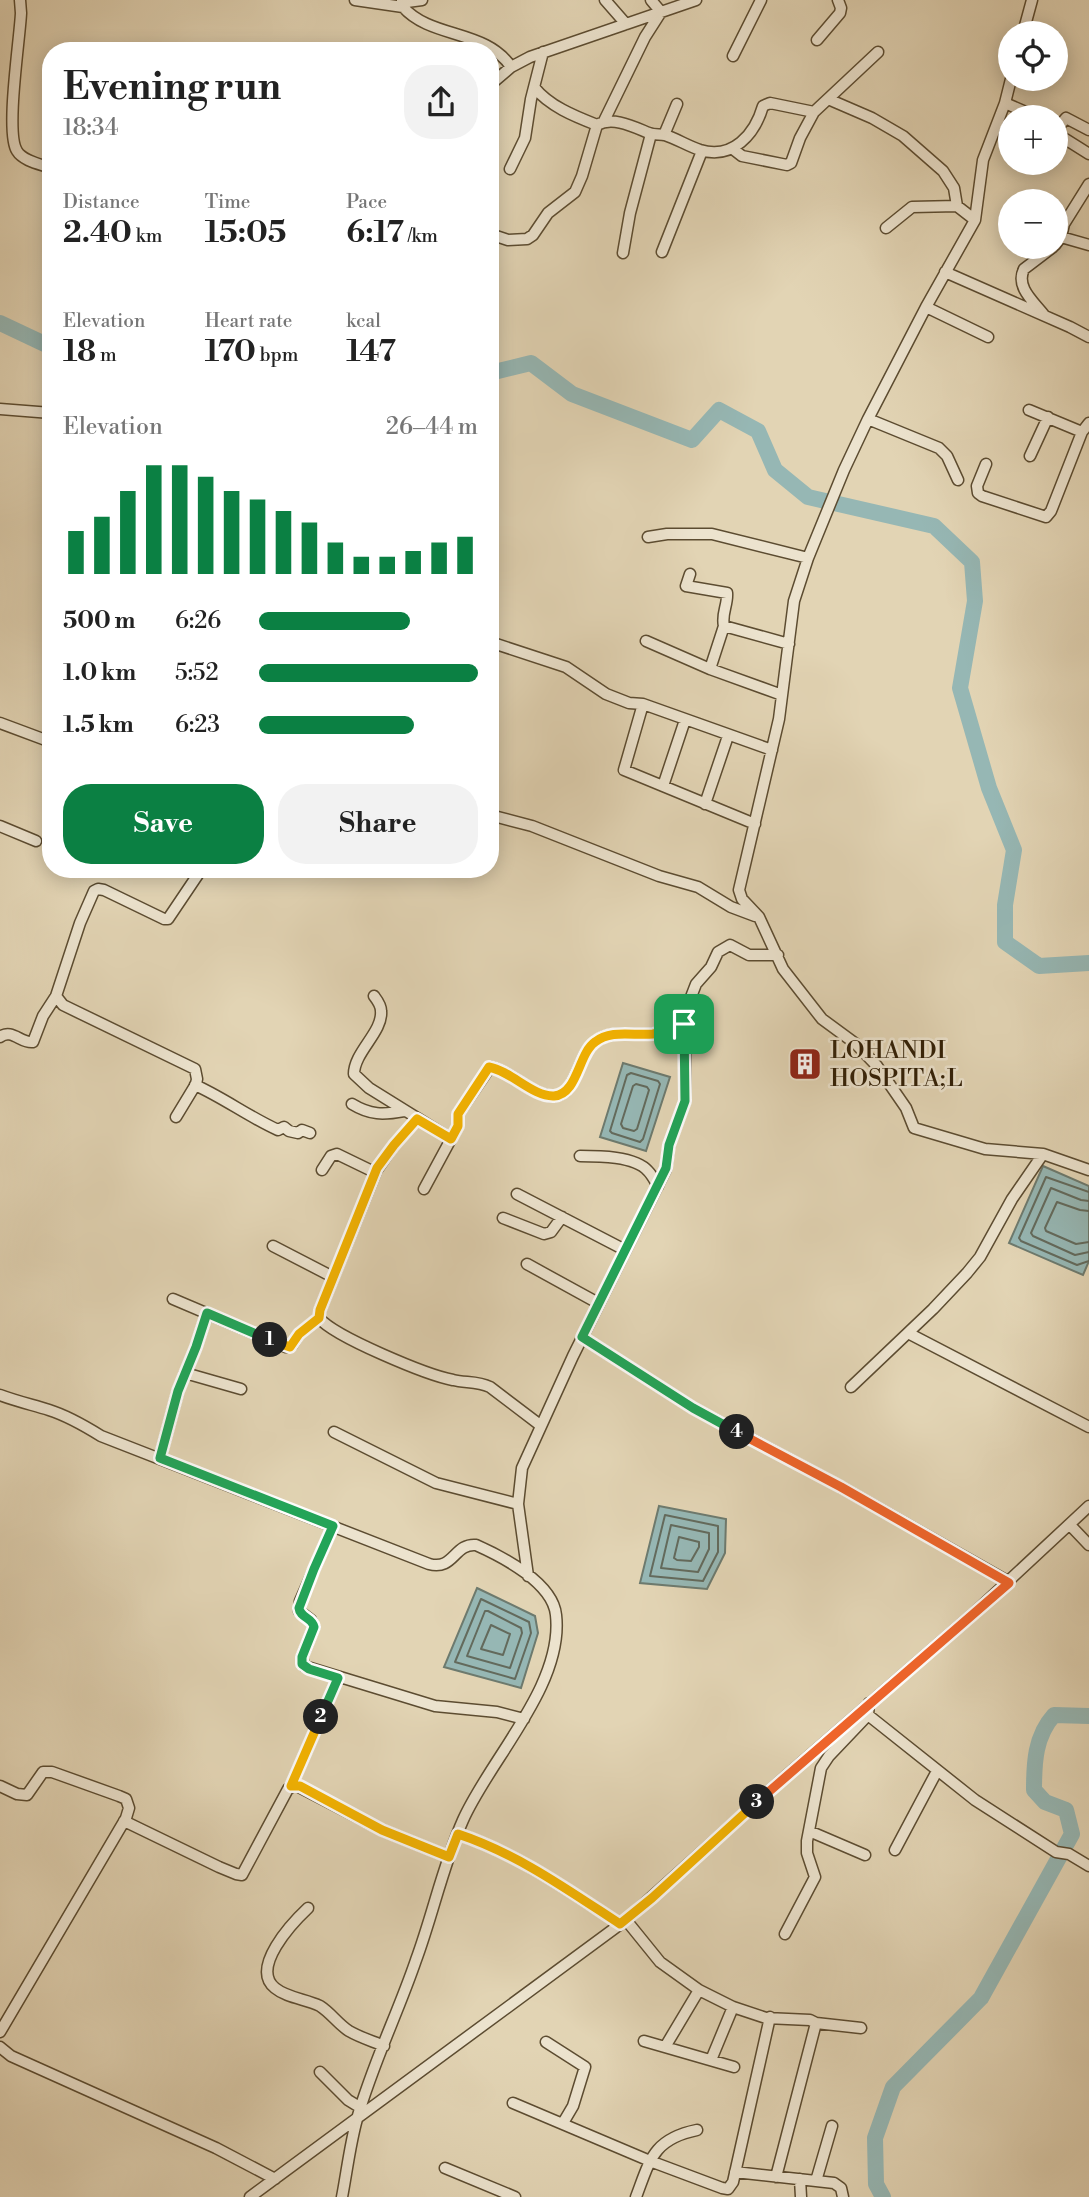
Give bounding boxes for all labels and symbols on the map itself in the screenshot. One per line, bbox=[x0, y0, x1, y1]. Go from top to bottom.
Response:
pin bbox=[654, 994, 714, 1054]
place label: LOHANDI HOSPITA;L bbox=[830, 1036, 963, 1094]
building icon: LOHANDI HOSPITA;L bbox=[786, 1045, 824, 1083]
pin: 1 bbox=[252, 1322, 288, 1358]
pin: 4 bbox=[720, 1414, 754, 1450]
pin: 2 bbox=[304, 1700, 338, 1734]
pin: 3 bbox=[740, 1784, 774, 1820]

